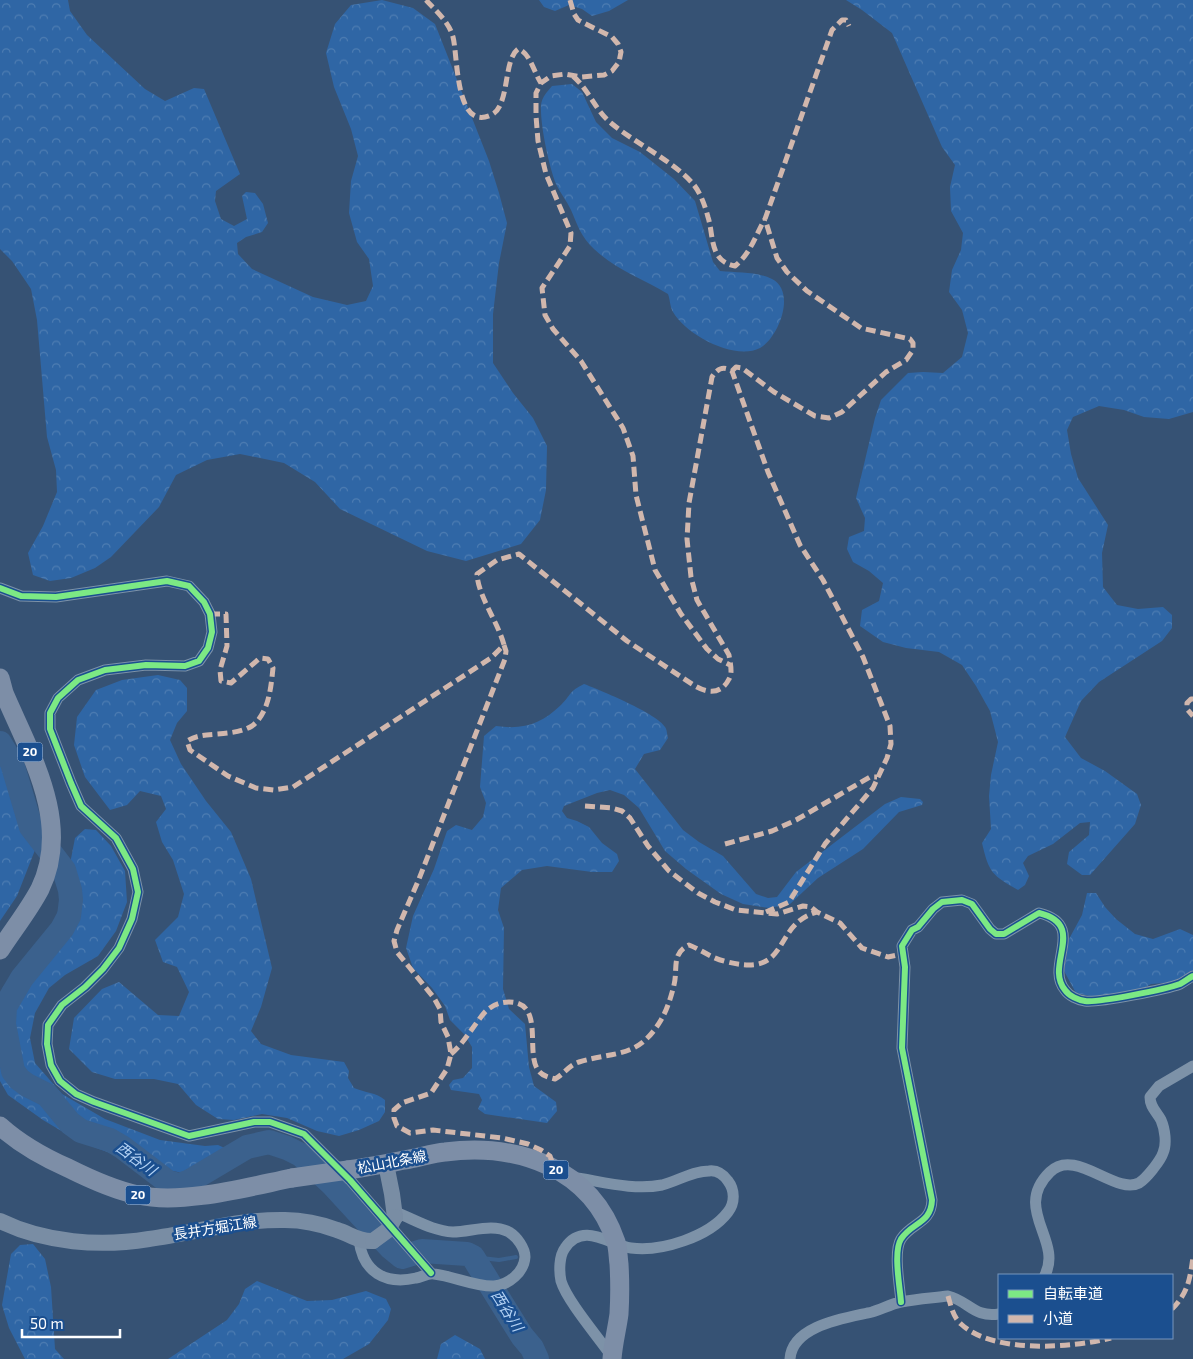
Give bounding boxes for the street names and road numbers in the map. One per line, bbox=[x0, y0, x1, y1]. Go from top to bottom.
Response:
road number: 20 bbox=[18, 742, 42, 762]
street label: 松山北条線 bbox=[356, 1146, 428, 1177]
road number: 20 bbox=[544, 1160, 568, 1180]
road number: 20 bbox=[126, 1186, 150, 1204]
street label: 長井方堀江線 bbox=[172, 1213, 258, 1242]

